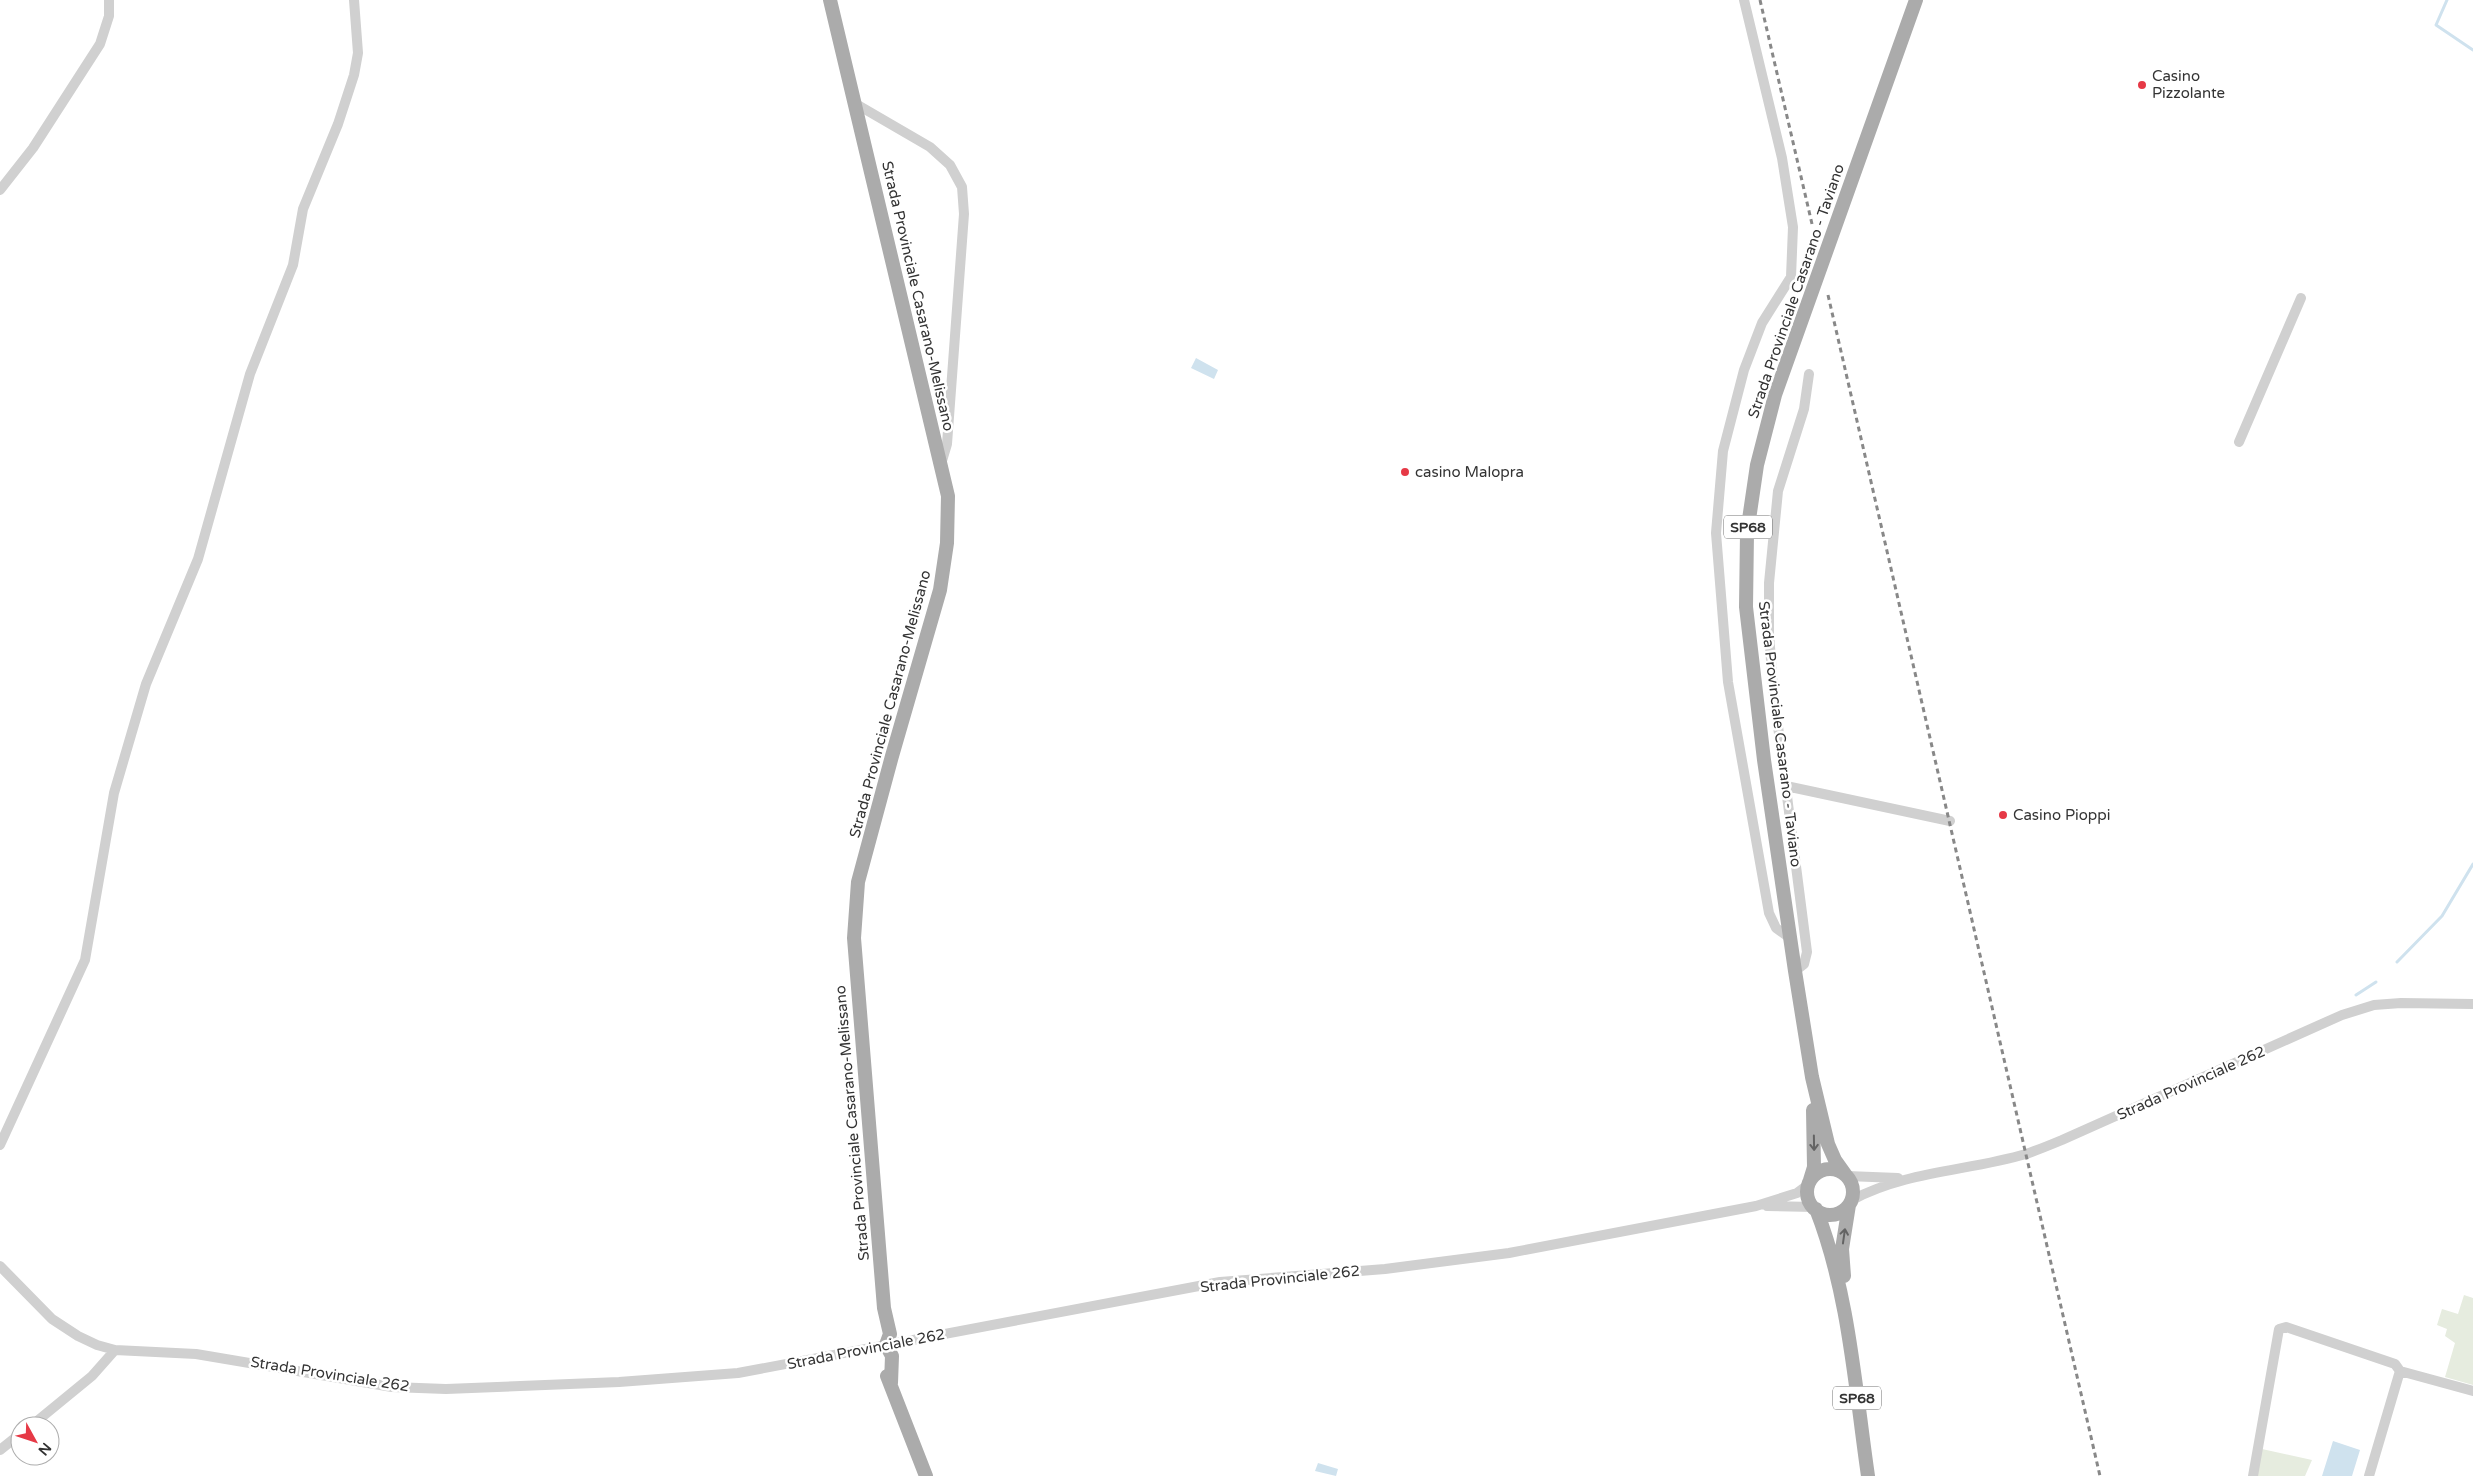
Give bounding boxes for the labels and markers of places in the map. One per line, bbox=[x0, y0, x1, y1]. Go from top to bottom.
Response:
place label: Casino Pizzolante bbox=[2152, 67, 2225, 102]
marker: Casino Pizzolante bbox=[2136, 79, 2148, 91]
place label: casino Malopra bbox=[1415, 463, 1524, 481]
marker: casino Malopra bbox=[1399, 466, 1411, 478]
place label: Casino Pioppi bbox=[2013, 806, 2110, 824]
marker: Casino Pioppi bbox=[1997, 809, 2009, 821]

